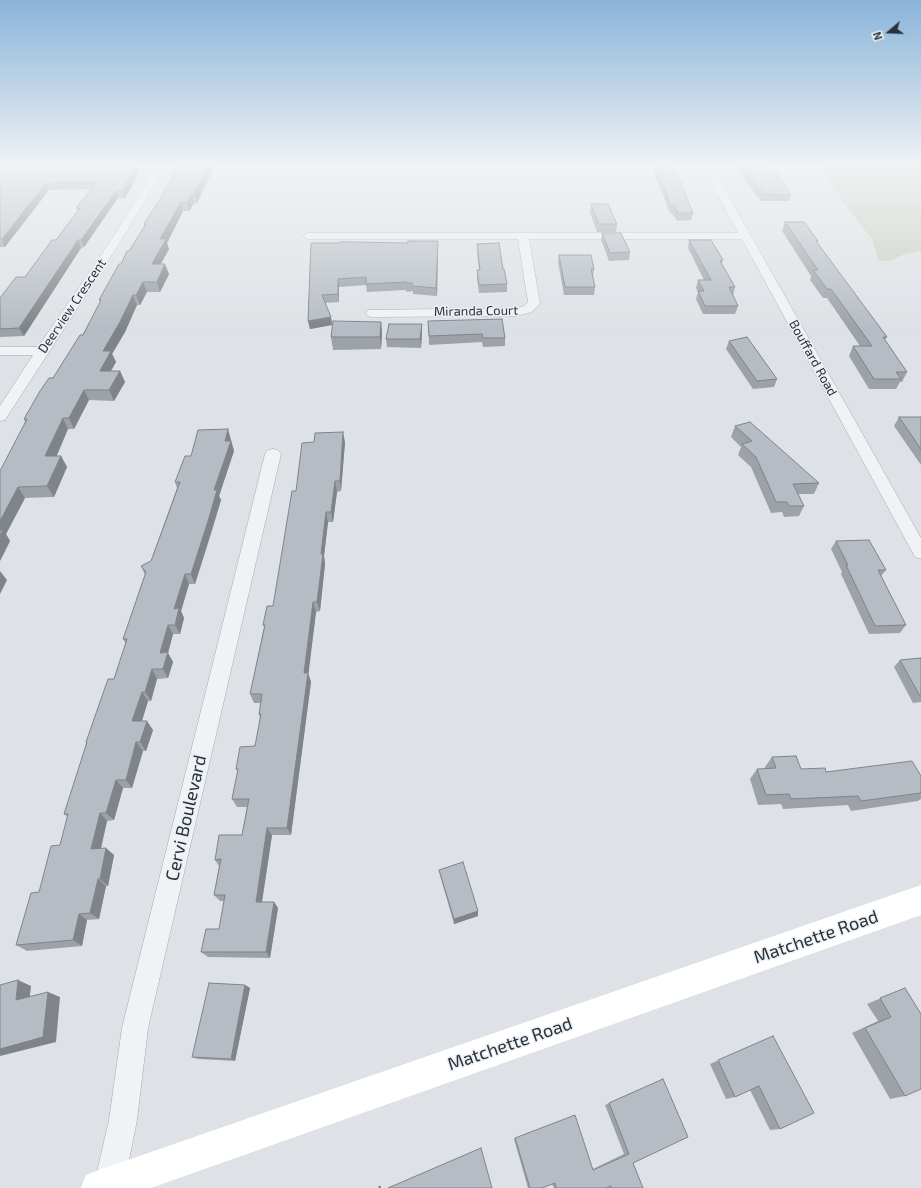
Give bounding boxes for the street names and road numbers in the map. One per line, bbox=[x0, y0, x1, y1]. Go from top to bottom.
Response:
street label: Deerview Crescent bbox=[35, 256, 109, 356]
street label: Miranda Court bbox=[434, 302, 518, 320]
street label: Bouffard Road bbox=[786, 317, 840, 399]
street label: Cervi Boulevard bbox=[161, 753, 211, 883]
street label: Matchette Road bbox=[751, 906, 881, 968]
street label: Matchette Road bbox=[445, 1013, 575, 1075]

